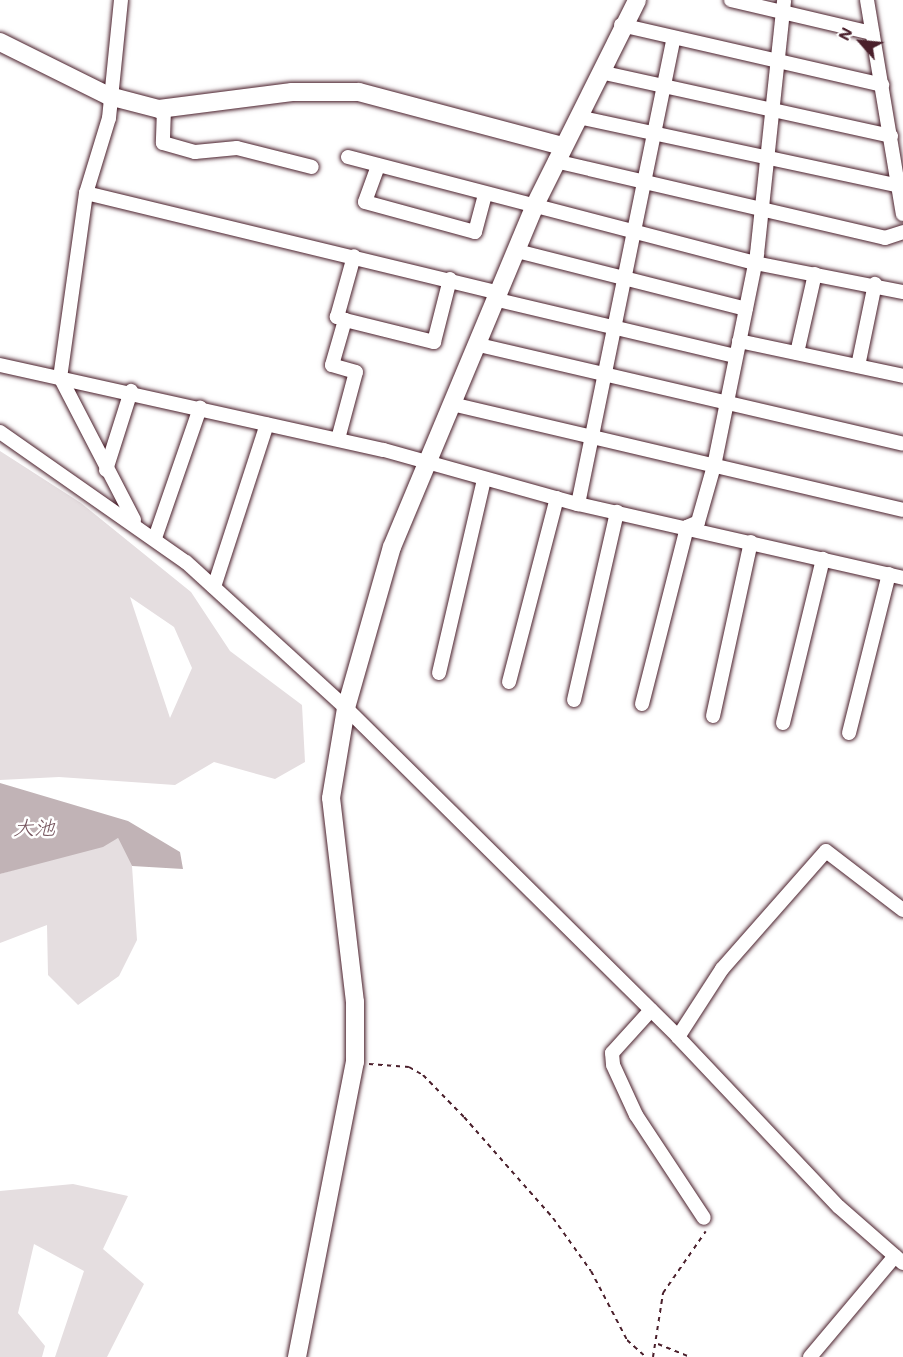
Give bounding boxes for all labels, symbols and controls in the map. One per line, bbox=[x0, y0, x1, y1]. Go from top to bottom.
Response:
north arrow bbox=[831, 12, 891, 72]
text: N bbox=[832, 23, 857, 44]
water label: 大池 bbox=[13, 814, 55, 840]

